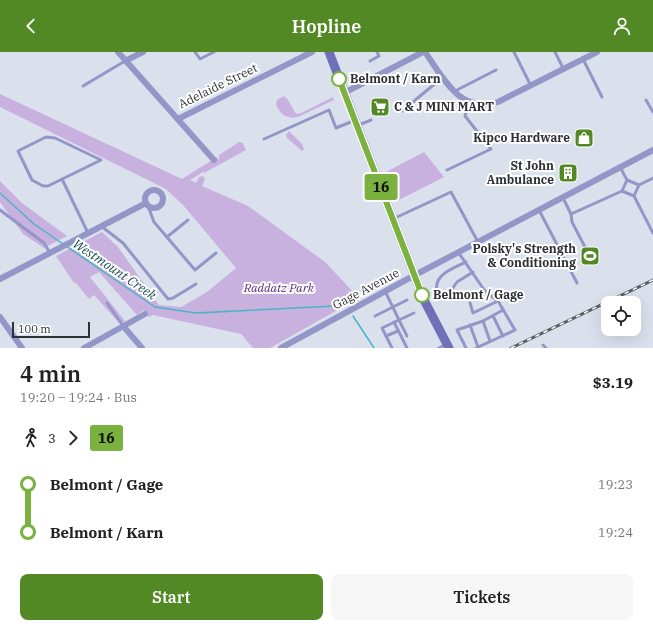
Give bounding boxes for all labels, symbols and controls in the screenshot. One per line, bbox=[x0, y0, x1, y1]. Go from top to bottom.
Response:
icon: back bbox=[20, 15, 42, 37]
text: Hopline bbox=[292, 15, 361, 38]
icon: person bbox=[611, 15, 633, 37]
street label: Adelaide Street bbox=[176, 60, 260, 111]
marker: Belmont / Karn bbox=[331, 71, 347, 87]
place label: Belmont / Karn bbox=[350, 71, 441, 86]
supermarket icon: C & J MINI MART bbox=[369, 96, 391, 118]
place label: C & J MINI MART bbox=[394, 99, 494, 114]
shop icon: Kipco Hardware bbox=[573, 127, 595, 149]
place label: Kipco Hardware bbox=[473, 130, 570, 145]
place label: St John Ambulance bbox=[487, 158, 554, 187]
building icon: St John Ambulance bbox=[557, 162, 579, 184]
line badge: 16 bbox=[363, 174, 399, 200]
text: 16 bbox=[373, 178, 389, 196]
water label: Westmount Creek bbox=[70, 235, 160, 304]
place label: Polsky's Strength & Conditioning bbox=[473, 241, 576, 270]
sports icon: Polsky's Strength & Conditioning bbox=[579, 245, 601, 267]
street label: Gage Avenue bbox=[330, 265, 402, 312]
park label: Raddatz Park bbox=[243, 280, 315, 295]
marker: Belmont / Gage bbox=[414, 287, 430, 303]
place label: Belmont / Gage bbox=[433, 287, 524, 302]
map controls bbox=[601, 296, 641, 336]
button: locate bbox=[601, 296, 641, 336]
scale bar bbox=[12, 320, 90, 339]
text: 100 m bbox=[18, 322, 51, 336]
text: 4 min bbox=[20, 359, 81, 388]
text: $3.19 bbox=[593, 373, 633, 392]
text: 19:20 – 19:24 · Bus bbox=[20, 389, 137, 406]
icon: walk bbox=[20, 427, 42, 449]
icon: forward bbox=[62, 427, 84, 449]
text: 16 bbox=[98, 429, 115, 447]
text: 3 bbox=[48, 430, 56, 447]
text: Belmont / Gage bbox=[50, 475, 163, 494]
text: 19:23 bbox=[598, 476, 633, 493]
text: Belmont / Karn bbox=[50, 523, 163, 542]
text: 19:24 bbox=[598, 524, 633, 541]
button: Start bbox=[20, 574, 323, 620]
button: Tickets bbox=[331, 574, 633, 620]

